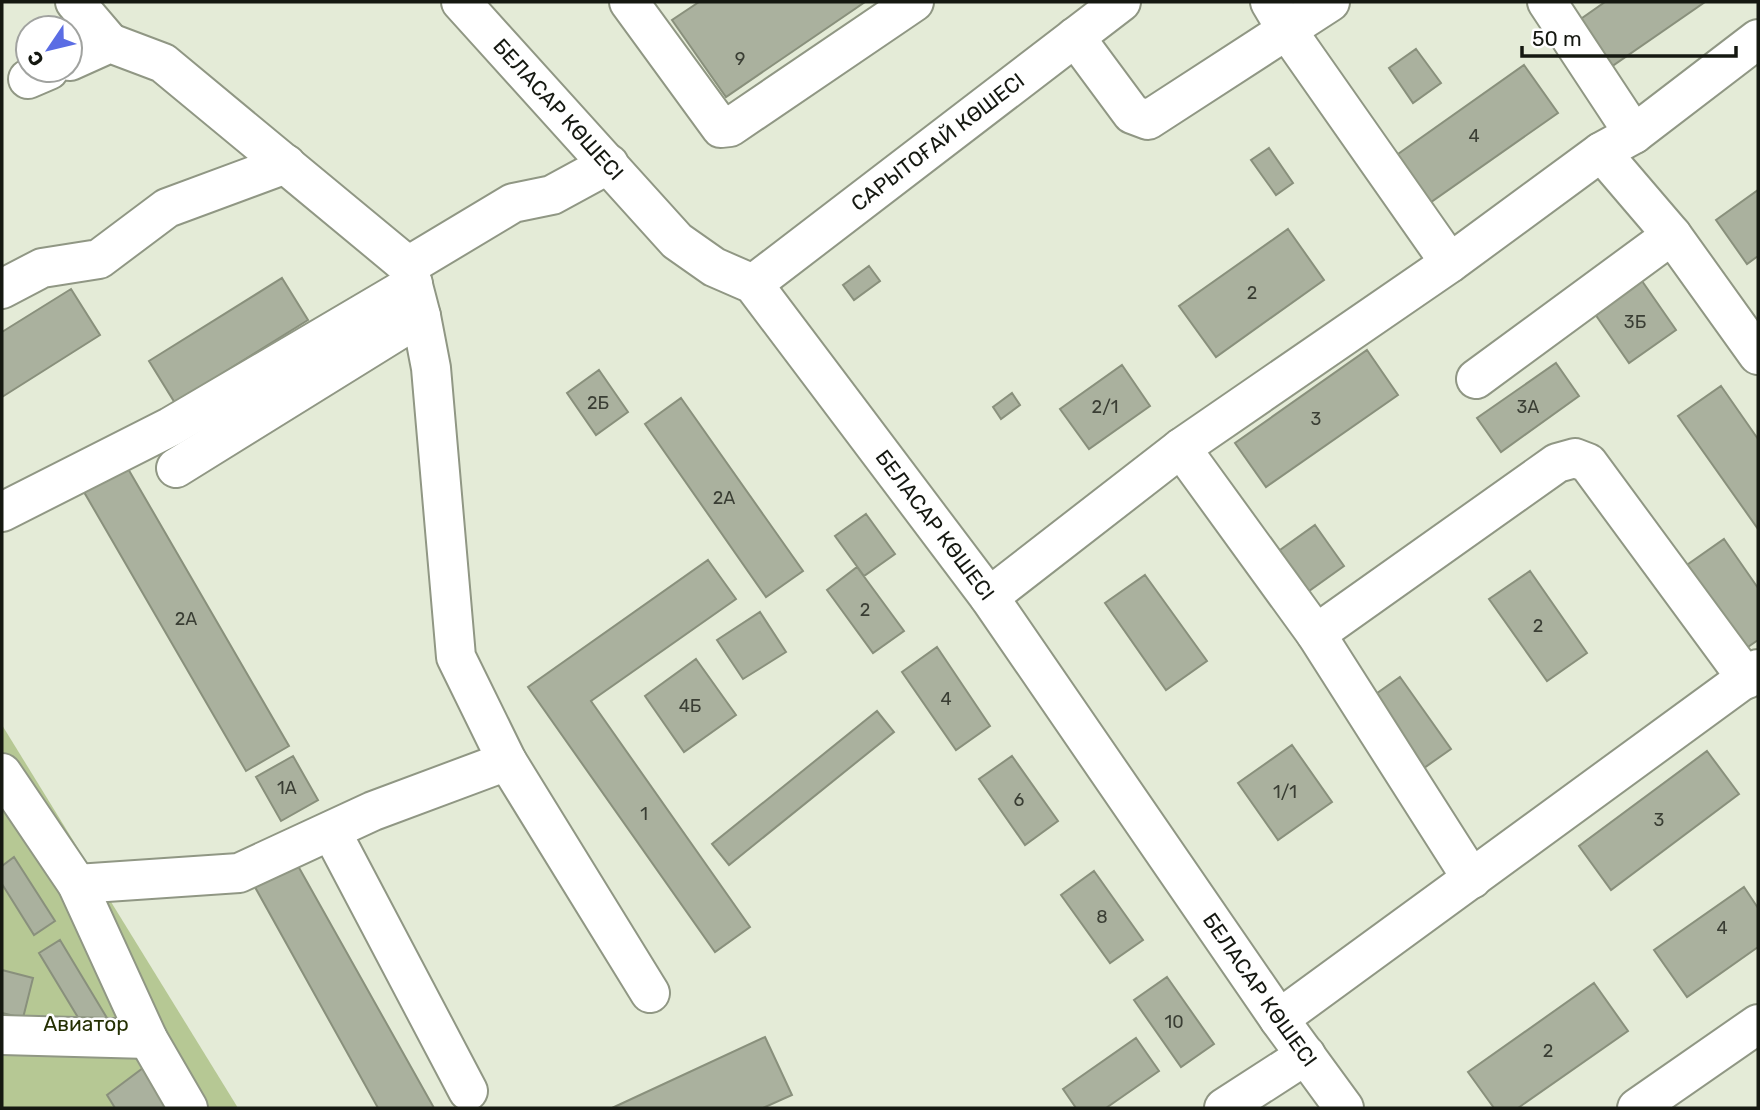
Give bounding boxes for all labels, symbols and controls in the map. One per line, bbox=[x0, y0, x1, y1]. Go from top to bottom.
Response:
north arrow bbox=[14, 14, 84, 84]
scale bar bbox=[1522, 14, 1736, 58]
text: 50 m bbox=[1532, 26, 1582, 51]
street label: БЕЛАСАР КӨШЕСІ bbox=[488, 33, 629, 185]
text: С bbox=[22, 46, 49, 71]
house number: 9 bbox=[735, 48, 745, 70]
street label: САРЫТОҒАЙ КӨШЕСІ bbox=[846, 68, 1029, 216]
house number: 4 bbox=[1468, 125, 1480, 147]
house number: 2 bbox=[1247, 282, 1257, 304]
house number: 3Б bbox=[1624, 311, 1646, 333]
house number: 2Б bbox=[587, 392, 609, 414]
house number: 2/1 bbox=[1092, 396, 1118, 418]
house number: 3А bbox=[1517, 396, 1539, 418]
house number: 3 bbox=[1311, 408, 1321, 430]
street label: БЕЛАСАР КӨШЕСІ bbox=[871, 445, 1000, 605]
house number: 2А bbox=[713, 487, 735, 509]
house number: 2 bbox=[860, 599, 870, 621]
house number: 2А bbox=[175, 608, 197, 630]
house number: 2 bbox=[1533, 615, 1543, 637]
house number: 4 bbox=[940, 688, 952, 710]
house number: 4Б bbox=[679, 695, 701, 717]
house number: 1А bbox=[277, 777, 297, 799]
house number: 1/1 bbox=[1273, 781, 1297, 803]
house number: 6 bbox=[1014, 789, 1025, 811]
house number: 1 bbox=[640, 803, 648, 825]
house number: 3 bbox=[1654, 809, 1664, 831]
house number: 8 bbox=[1096, 906, 1108, 928]
street label: БЕЛАСАР КӨШЕСІ bbox=[1198, 908, 1323, 1071]
house number: 4 bbox=[1716, 917, 1728, 939]
park label: Авиатор bbox=[43, 1011, 129, 1036]
house number: 10 bbox=[1164, 1011, 1184, 1033]
house number: 2 bbox=[1543, 1040, 1553, 1062]

